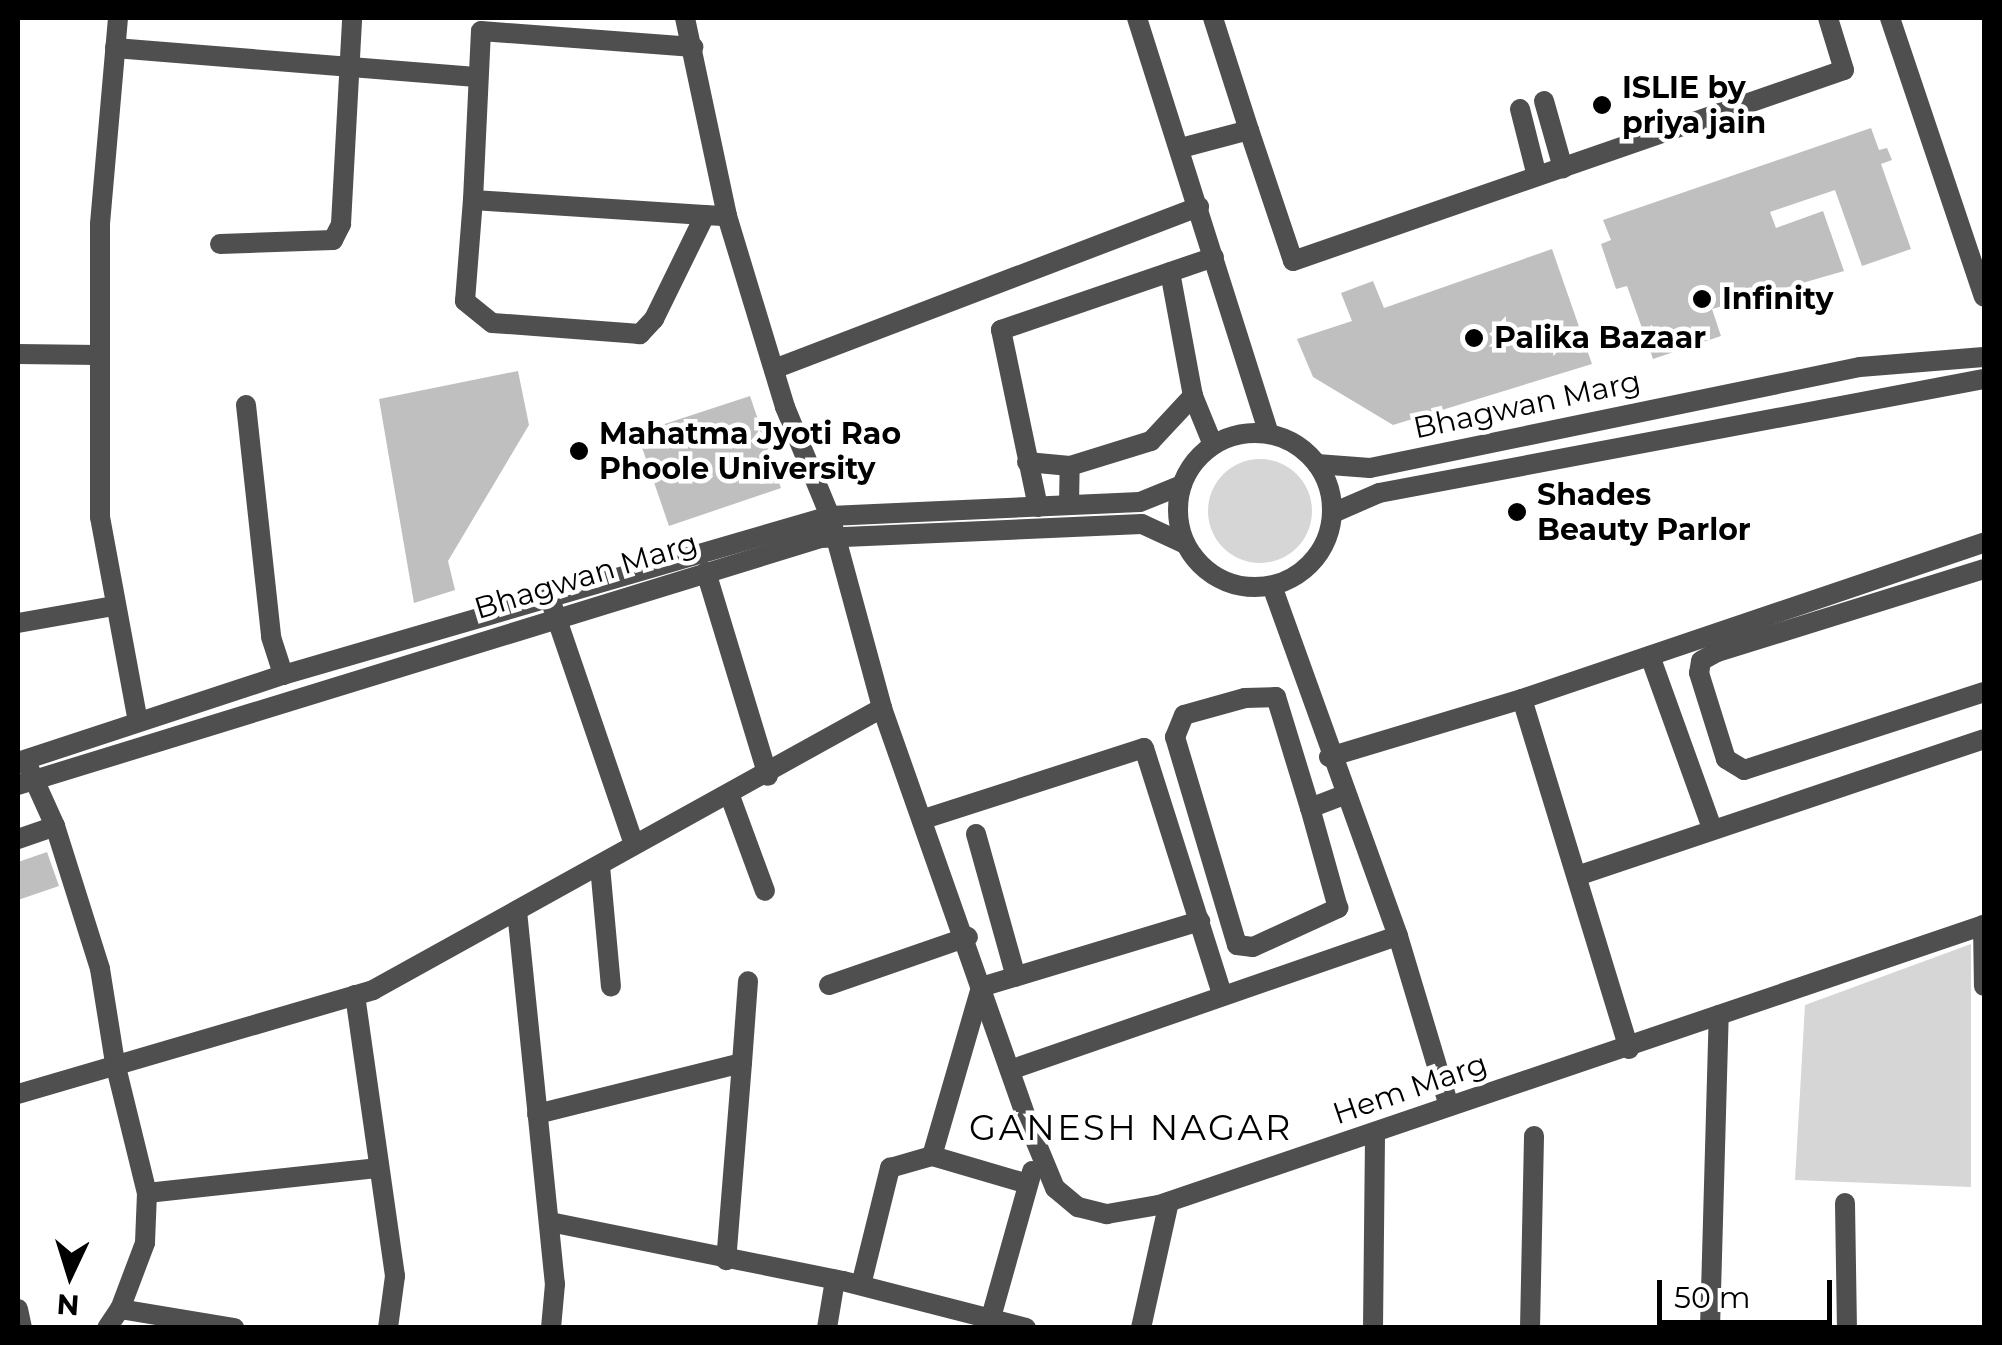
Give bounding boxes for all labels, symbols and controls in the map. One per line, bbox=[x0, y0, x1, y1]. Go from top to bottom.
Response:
place label: ISLIE by priya jain bbox=[1622, 70, 1766, 140]
marker: ISLIE by priya jain bbox=[1591, 94, 1613, 116]
place label: Infinity bbox=[1722, 281, 1833, 317]
marker: Infinity bbox=[1691, 288, 1713, 310]
place label: Palika Bazaar bbox=[1494, 320, 1706, 356]
marker: Palika Bazaar bbox=[1463, 327, 1485, 349]
street label: Bhagwan Marg bbox=[1410, 363, 1644, 447]
place label: Mahatma Jyoti Rao Phoole University bbox=[599, 416, 901, 486]
marker: Mahatma Jyoti Rao Phoole University bbox=[568, 440, 590, 462]
place label: Shades Beauty Parlor bbox=[1537, 477, 1751, 548]
marker: Shades Beauty Parlor bbox=[1506, 501, 1528, 523]
street label: Bhagwan Marg bbox=[470, 525, 702, 627]
street label: Hem Marg bbox=[1328, 1046, 1492, 1132]
district label: GANESH NAGAR bbox=[969, 1107, 1293, 1149]
north arrow bbox=[20, 1225, 120, 1325]
scale bar bbox=[1662, 1260, 1837, 1322]
text: 50 m bbox=[1674, 1279, 1751, 1316]
text: N bbox=[55, 1287, 80, 1323]

